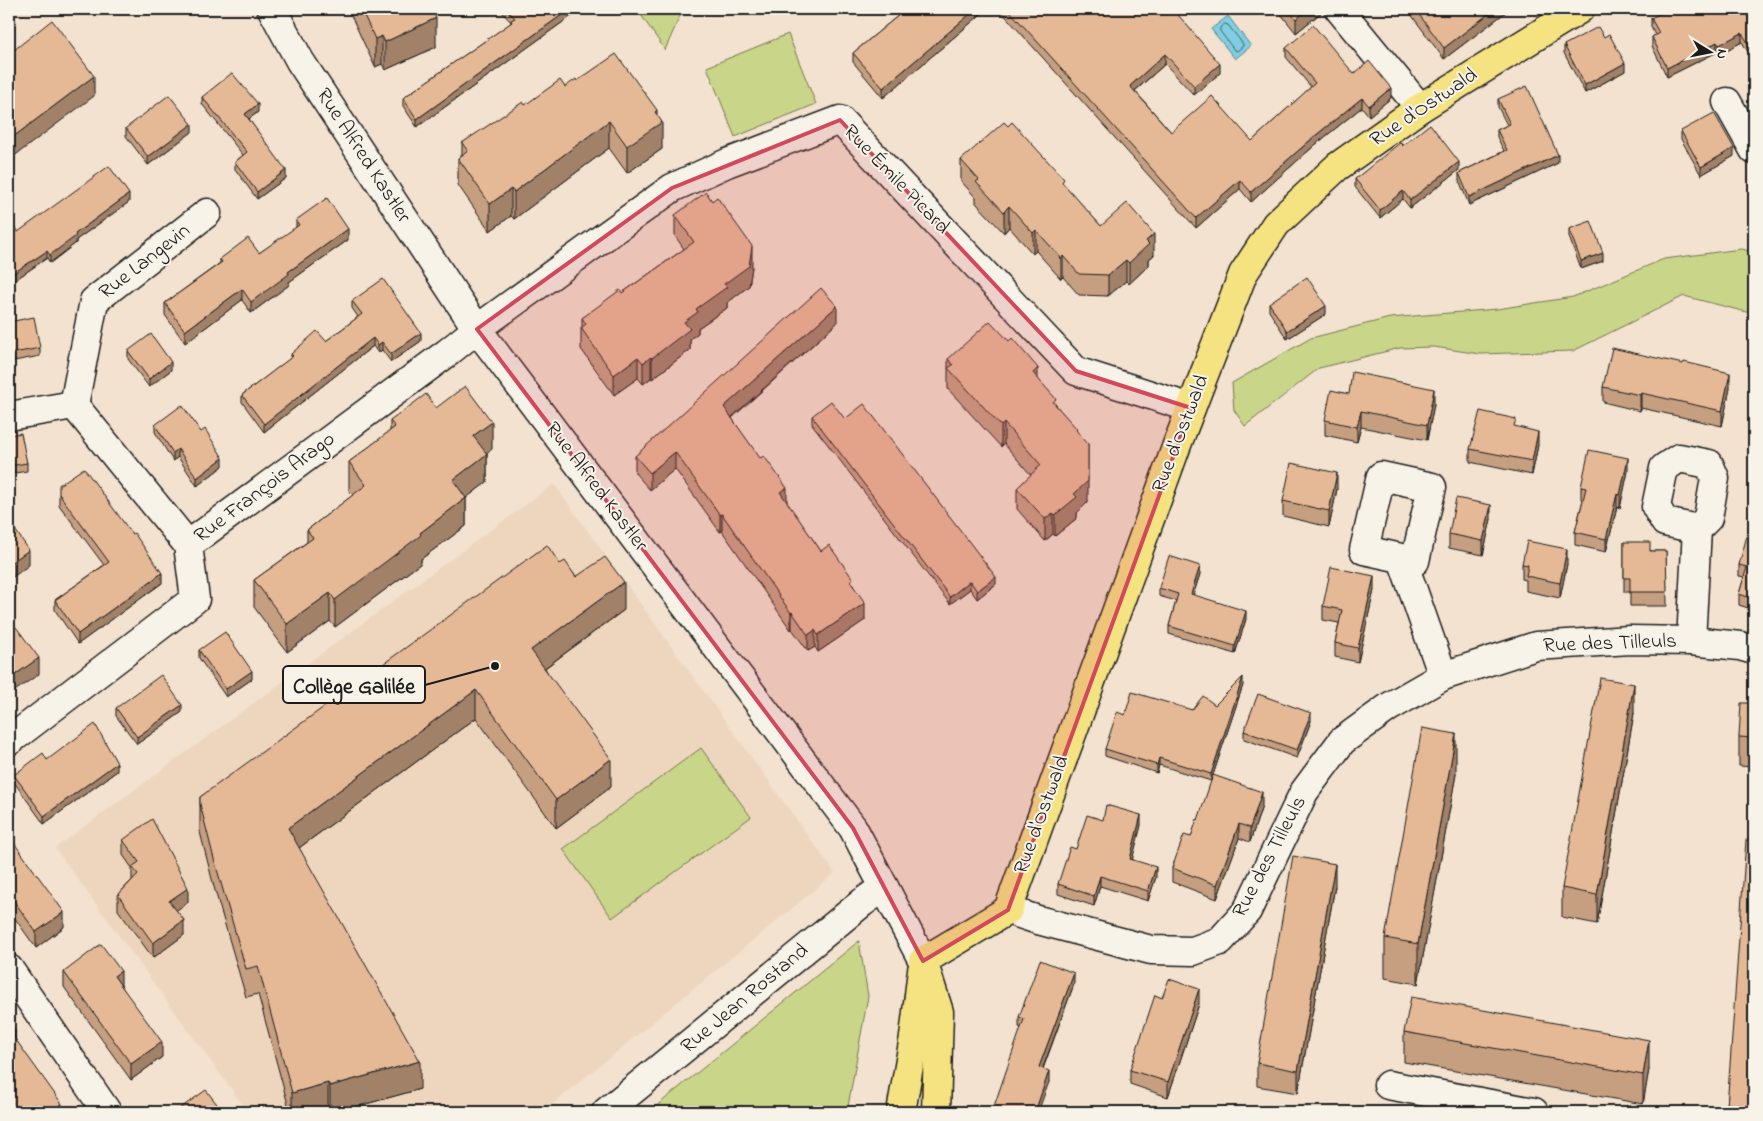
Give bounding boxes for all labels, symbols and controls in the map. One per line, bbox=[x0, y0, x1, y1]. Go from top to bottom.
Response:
north arrow bbox=[1686, 28, 1736, 78]
text: N bbox=[1710, 48, 1732, 60]
street label: Rue d'Ostwald bbox=[1364, 61, 1484, 155]
street label: Rue Alfred Kastler bbox=[308, 83, 418, 230]
street label: Rue Émile Picard bbox=[836, 118, 957, 242]
street label: Rue Langevin bbox=[93, 217, 198, 309]
street label: Rue d'Ostwald bbox=[1145, 370, 1217, 497]
street label: Rue Alfred Kastler bbox=[537, 416, 655, 559]
street label: Rue François Arago bbox=[188, 425, 343, 553]
street label: Rue des Tilleuls bbox=[1543, 627, 1677, 661]
callout: Collège Galilée bbox=[283, 666, 425, 703]
text: Collège Galilée bbox=[293, 672, 416, 705]
street label: Rue d'Ostwald bbox=[1007, 751, 1077, 878]
street label: Rue des Tilleuls bbox=[1225, 791, 1315, 923]
street label: Rue Jean Rostand bbox=[675, 936, 816, 1061]

